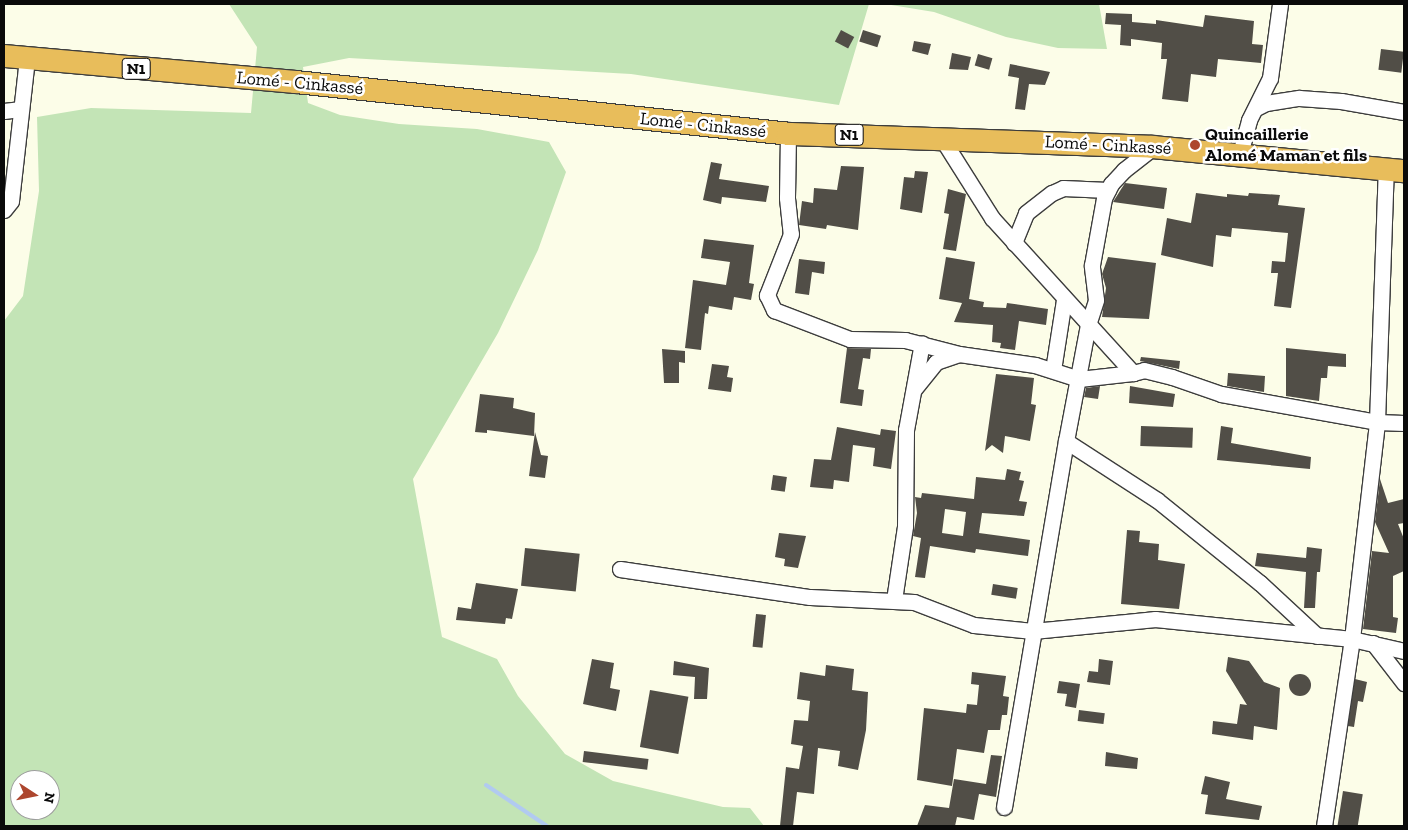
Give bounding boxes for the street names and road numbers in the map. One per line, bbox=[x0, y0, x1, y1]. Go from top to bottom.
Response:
road number: N1 bbox=[121, 56, 151, 82]
street label: Lomé - Cinkassé bbox=[236, 67, 364, 99]
street label: Lomé - Cinkassé bbox=[639, 108, 767, 142]
road number: N1 bbox=[834, 122, 864, 148]
street label: Lomé - Cinkassé bbox=[1044, 131, 1172, 159]

